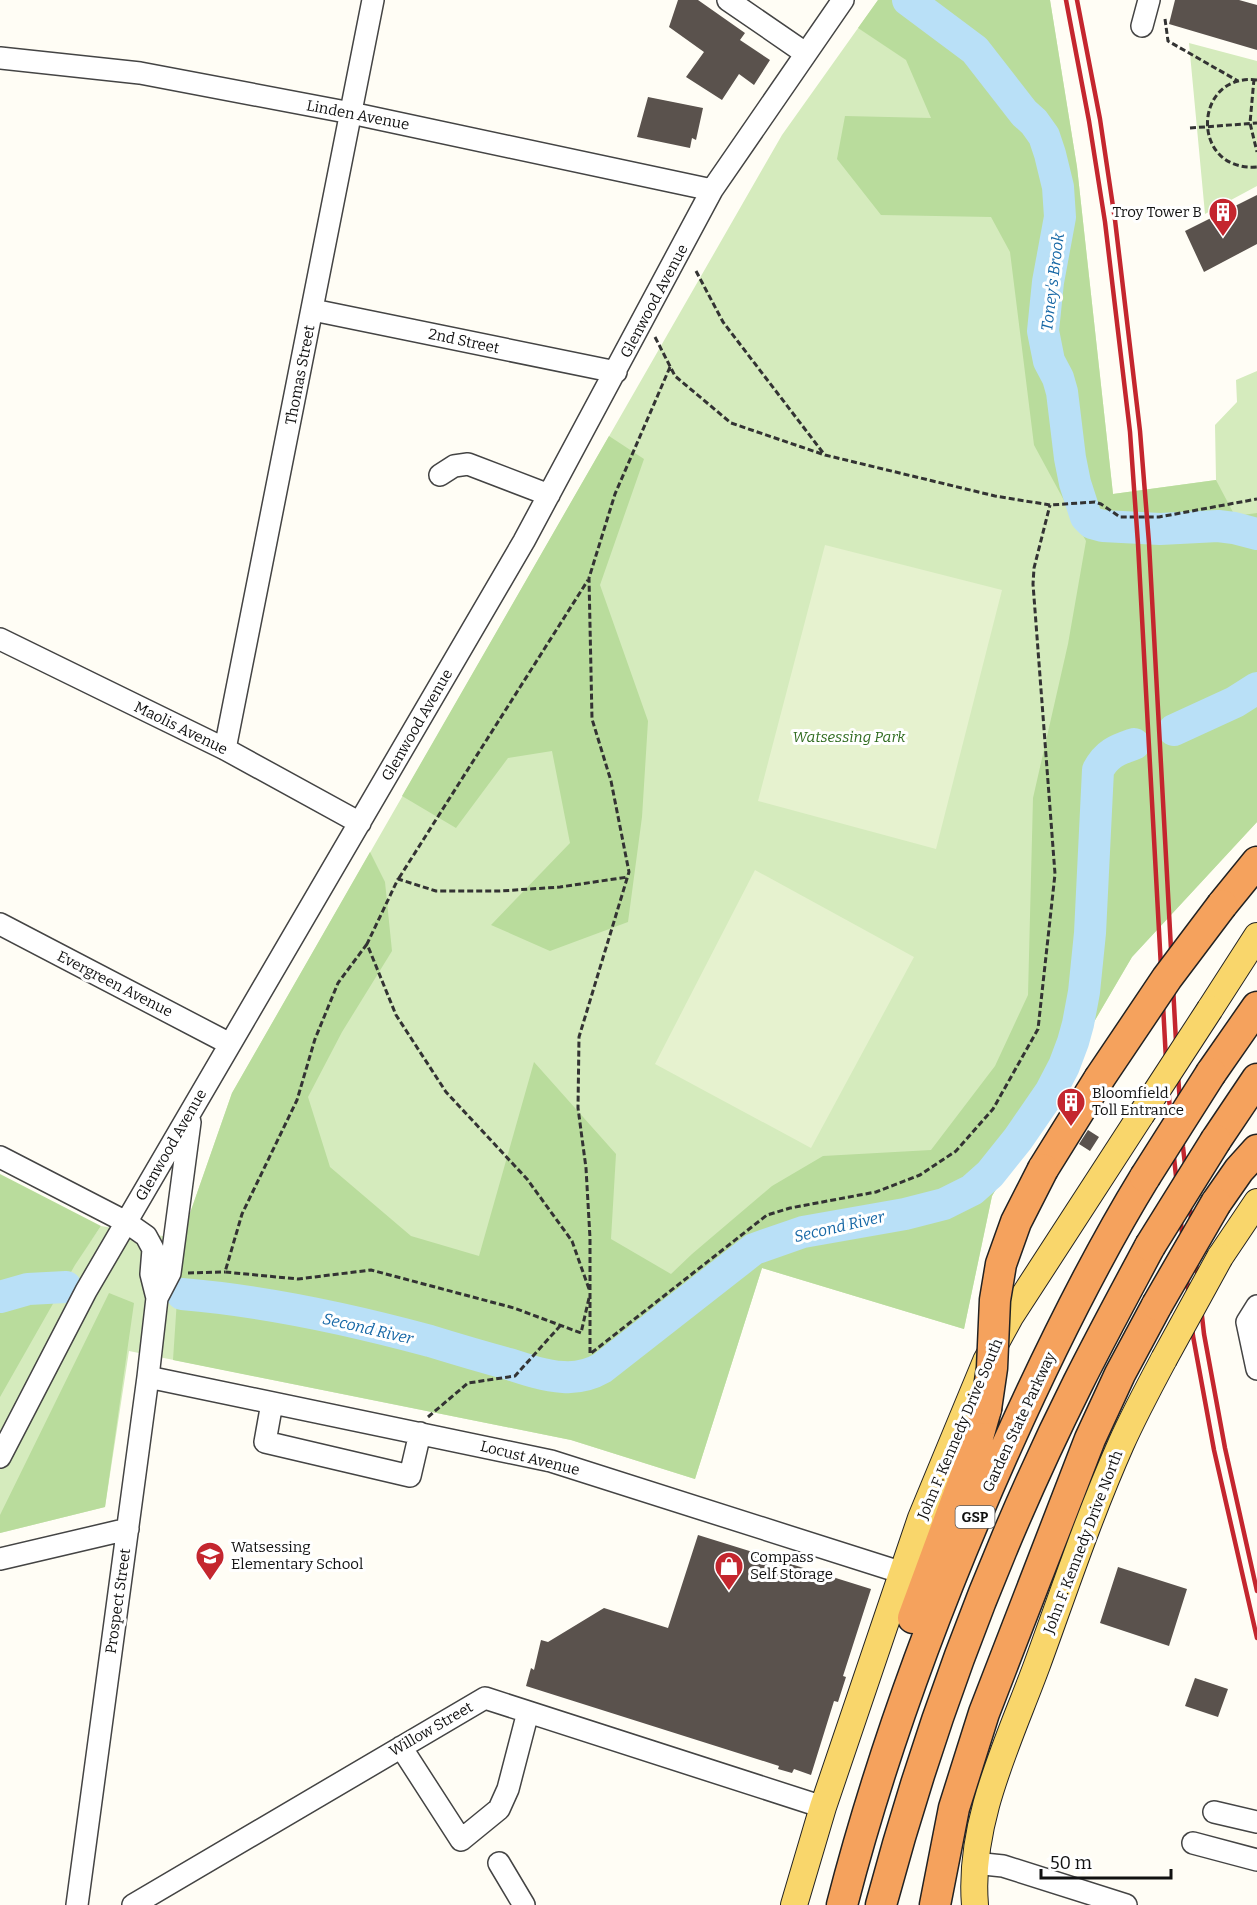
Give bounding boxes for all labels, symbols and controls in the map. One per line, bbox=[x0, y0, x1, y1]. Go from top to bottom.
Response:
street label: Linden Avenue bbox=[305, 96, 411, 134]
building icon: Troy Tower B bbox=[1207, 196, 1239, 238]
place label: Troy Tower B bbox=[1112, 203, 1202, 221]
water label: Toney's Brook bbox=[1037, 232, 1068, 332]
street label: Glenwood Avenue bbox=[616, 241, 692, 361]
street label: Thomas Street bbox=[281, 323, 319, 427]
street label: 2nd Street bbox=[427, 325, 502, 357]
street label: Glenwood Avenue bbox=[378, 666, 456, 784]
street label: Maolis Avenue bbox=[131, 698, 231, 758]
park label: Watsessing Park bbox=[793, 728, 906, 746]
street label: Evergreen Avenue bbox=[54, 947, 176, 1021]
place label: Bloomfield Toll Entrance bbox=[1092, 1084, 1184, 1119]
street label: Glenwood Avenue bbox=[132, 1086, 210, 1204]
building icon: Bloomfield Toll Entrance bbox=[1055, 1086, 1087, 1128]
water label: Second River bbox=[792, 1207, 888, 1246]
water label: Second River bbox=[321, 1309, 416, 1348]
street label: John F. Kennedy Drive South bbox=[913, 1335, 1007, 1523]
street label: Garden State Parkway bbox=[979, 1349, 1059, 1495]
street label: Locust Avenue bbox=[478, 1437, 582, 1479]
street label: John F. Kennedy Drive North bbox=[1039, 1447, 1127, 1637]
road number: GSP bbox=[956, 1506, 994, 1528]
place label: Watsessing Elementary School bbox=[231, 1538, 363, 1573]
school or university icon: Watsessing Elementary School bbox=[194, 1540, 226, 1582]
street label: Prospect Street bbox=[102, 1547, 134, 1655]
place label: Compass Self Storage bbox=[750, 1548, 833, 1583]
shop icon: Compass Self Storage bbox=[713, 1550, 745, 1592]
street label: Willow Street bbox=[386, 1698, 476, 1760]
scale bar bbox=[1041, 1842, 1172, 1880]
text: 50 m bbox=[1050, 1852, 1092, 1874]

